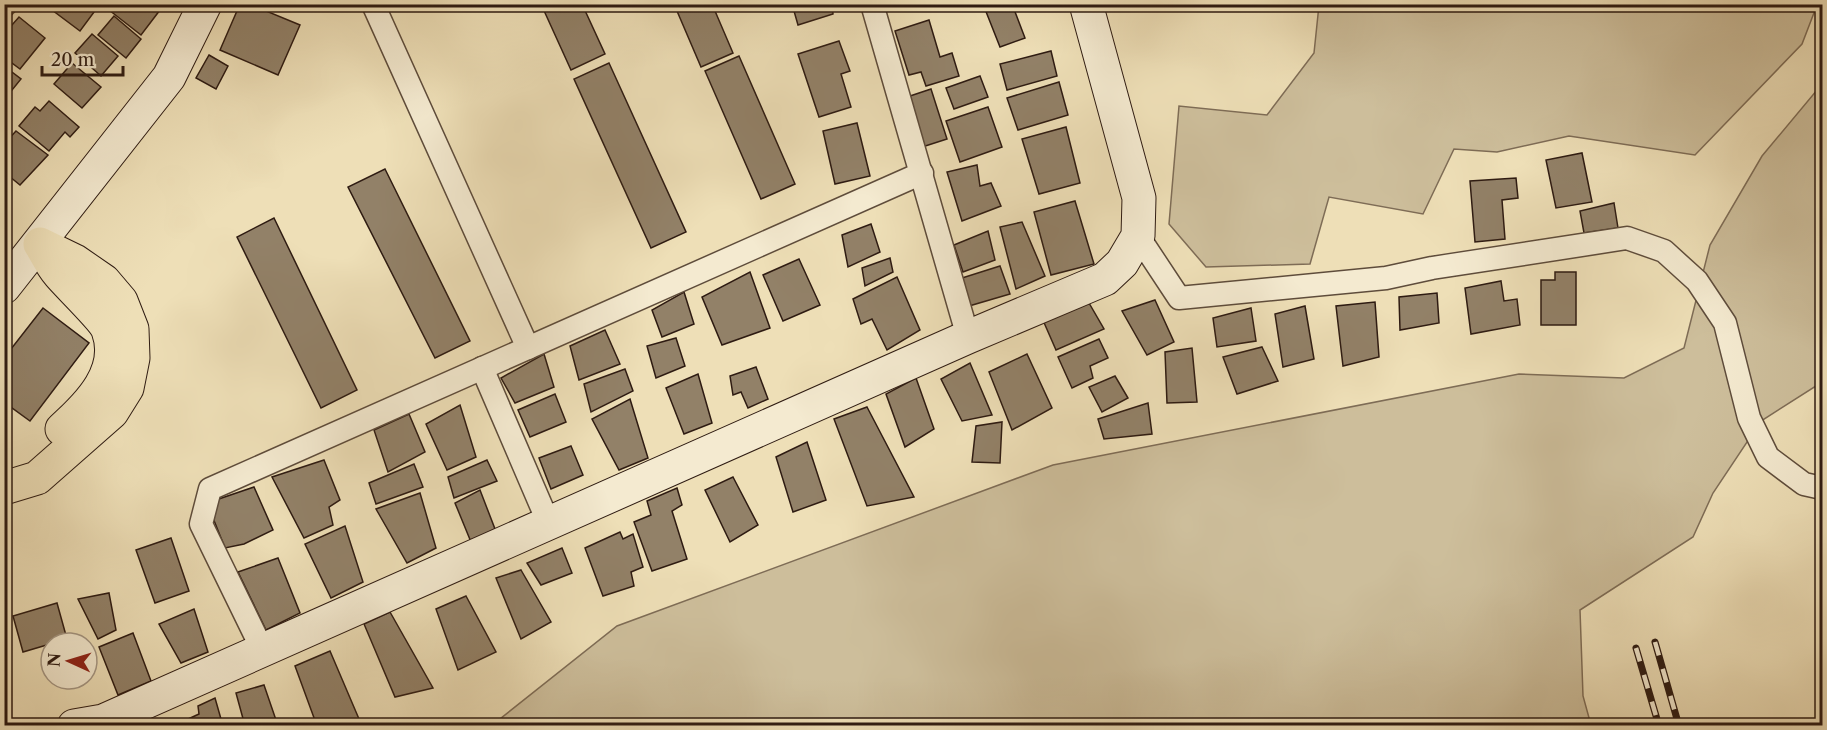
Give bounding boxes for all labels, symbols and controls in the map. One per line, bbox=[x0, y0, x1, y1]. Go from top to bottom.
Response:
scale bar bbox=[42, 39, 123, 77]
text: 20 m bbox=[51, 49, 95, 71]
north arrow bbox=[39, 631, 99, 691]
text: N bbox=[44, 652, 65, 668]

